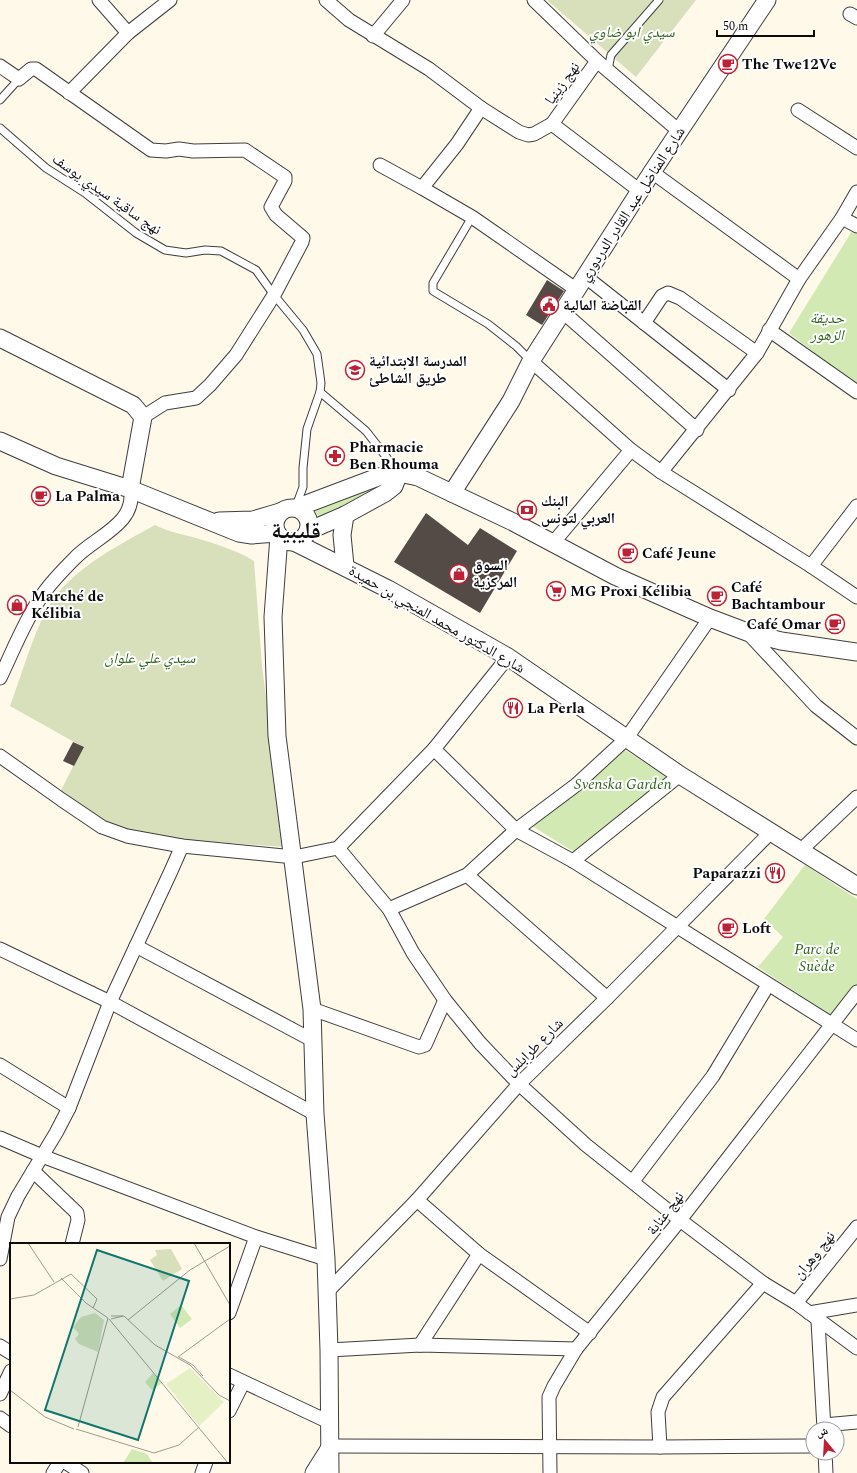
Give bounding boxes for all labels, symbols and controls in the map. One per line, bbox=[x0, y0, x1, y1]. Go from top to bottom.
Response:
scale bar bbox=[717, 12, 814, 38]
text: 50 m bbox=[723, 17, 748, 36]
park label: سيدي ابو ضاوي bbox=[589, 21, 675, 44]
cafe icon: The Twe12Ve bbox=[717, 53, 739, 75]
place label: The Twe12Ve bbox=[742, 53, 837, 76]
street label: نهج زينيا bbox=[539, 57, 586, 110]
street label: شارع المناضل عبد القادر الدردوري bbox=[574, 122, 691, 286]
street label: نهج ساقية سيدي يوسف bbox=[47, 148, 166, 241]
public building icon: القباضة المالية bbox=[538, 294, 560, 316]
place label: القباضة المالية bbox=[563, 294, 642, 317]
park label: حديقة الزهور bbox=[809, 307, 845, 347]
place label: المدرسة الابتدائية طريق الشاطئ bbox=[369, 350, 467, 390]
school or university icon: المدرسة الابتدائية طريق الشاطئ bbox=[344, 359, 366, 381]
place label: Pharmacie Ben Rhouma bbox=[349, 436, 439, 476]
pharmacy icon: Pharmacie Ben Rhouma bbox=[324, 445, 346, 467]
cafe icon: La Palma bbox=[30, 485, 52, 507]
place label: La Palma bbox=[55, 485, 120, 508]
place label: البنك العربي لتونس bbox=[541, 490, 615, 530]
bank icon: البنك العربي لتونس bbox=[516, 499, 538, 521]
district label: قليبية bbox=[271, 514, 321, 549]
cafe icon: Café Jeune bbox=[617, 542, 639, 564]
place label: Café Jeune bbox=[642, 542, 716, 565]
place label: السوق المركزية bbox=[473, 554, 517, 594]
street label: شارع الدكتور محمد المنجي بن حميدة bbox=[344, 559, 529, 680]
shop icon: السوق المركزية bbox=[448, 563, 470, 585]
place label: Café Bachtambour bbox=[731, 576, 826, 616]
supermarket icon: MG Proxi Kélibia bbox=[545, 580, 567, 602]
place label: MG Proxi Kélibia bbox=[570, 580, 692, 603]
place label: Marché de Kélibia bbox=[31, 585, 104, 625]
cafe icon: Café Bachtambour bbox=[706, 585, 728, 607]
shop icon: Marché de Kélibia bbox=[6, 594, 28, 616]
place label: Café Omar bbox=[747, 613, 822, 636]
cafe icon: Café Omar bbox=[824, 613, 846, 635]
park label: سيدي علي علوان bbox=[105, 647, 196, 670]
restaurant icon: La Perla bbox=[502, 697, 524, 719]
place label: La Perla bbox=[527, 697, 585, 720]
park label: Svenska Garden bbox=[574, 773, 672, 796]
place label: Paparazzi bbox=[692, 862, 761, 885]
restaurant icon: Paparazzi bbox=[764, 862, 786, 884]
cafe icon: Loft bbox=[717, 917, 739, 939]
place label: Loft bbox=[742, 917, 771, 940]
park label: Parc de Suède bbox=[794, 938, 840, 978]
street label: شارع طرابلس bbox=[500, 1013, 569, 1082]
street label: نهج عنابة bbox=[641, 1186, 690, 1240]
street label: نهج وهران bbox=[788, 1226, 841, 1285]
inset map bbox=[10, 1243, 230, 1463]
north arrow bbox=[805, 1421, 845, 1461]
text: ش bbox=[814, 1422, 831, 1442]

